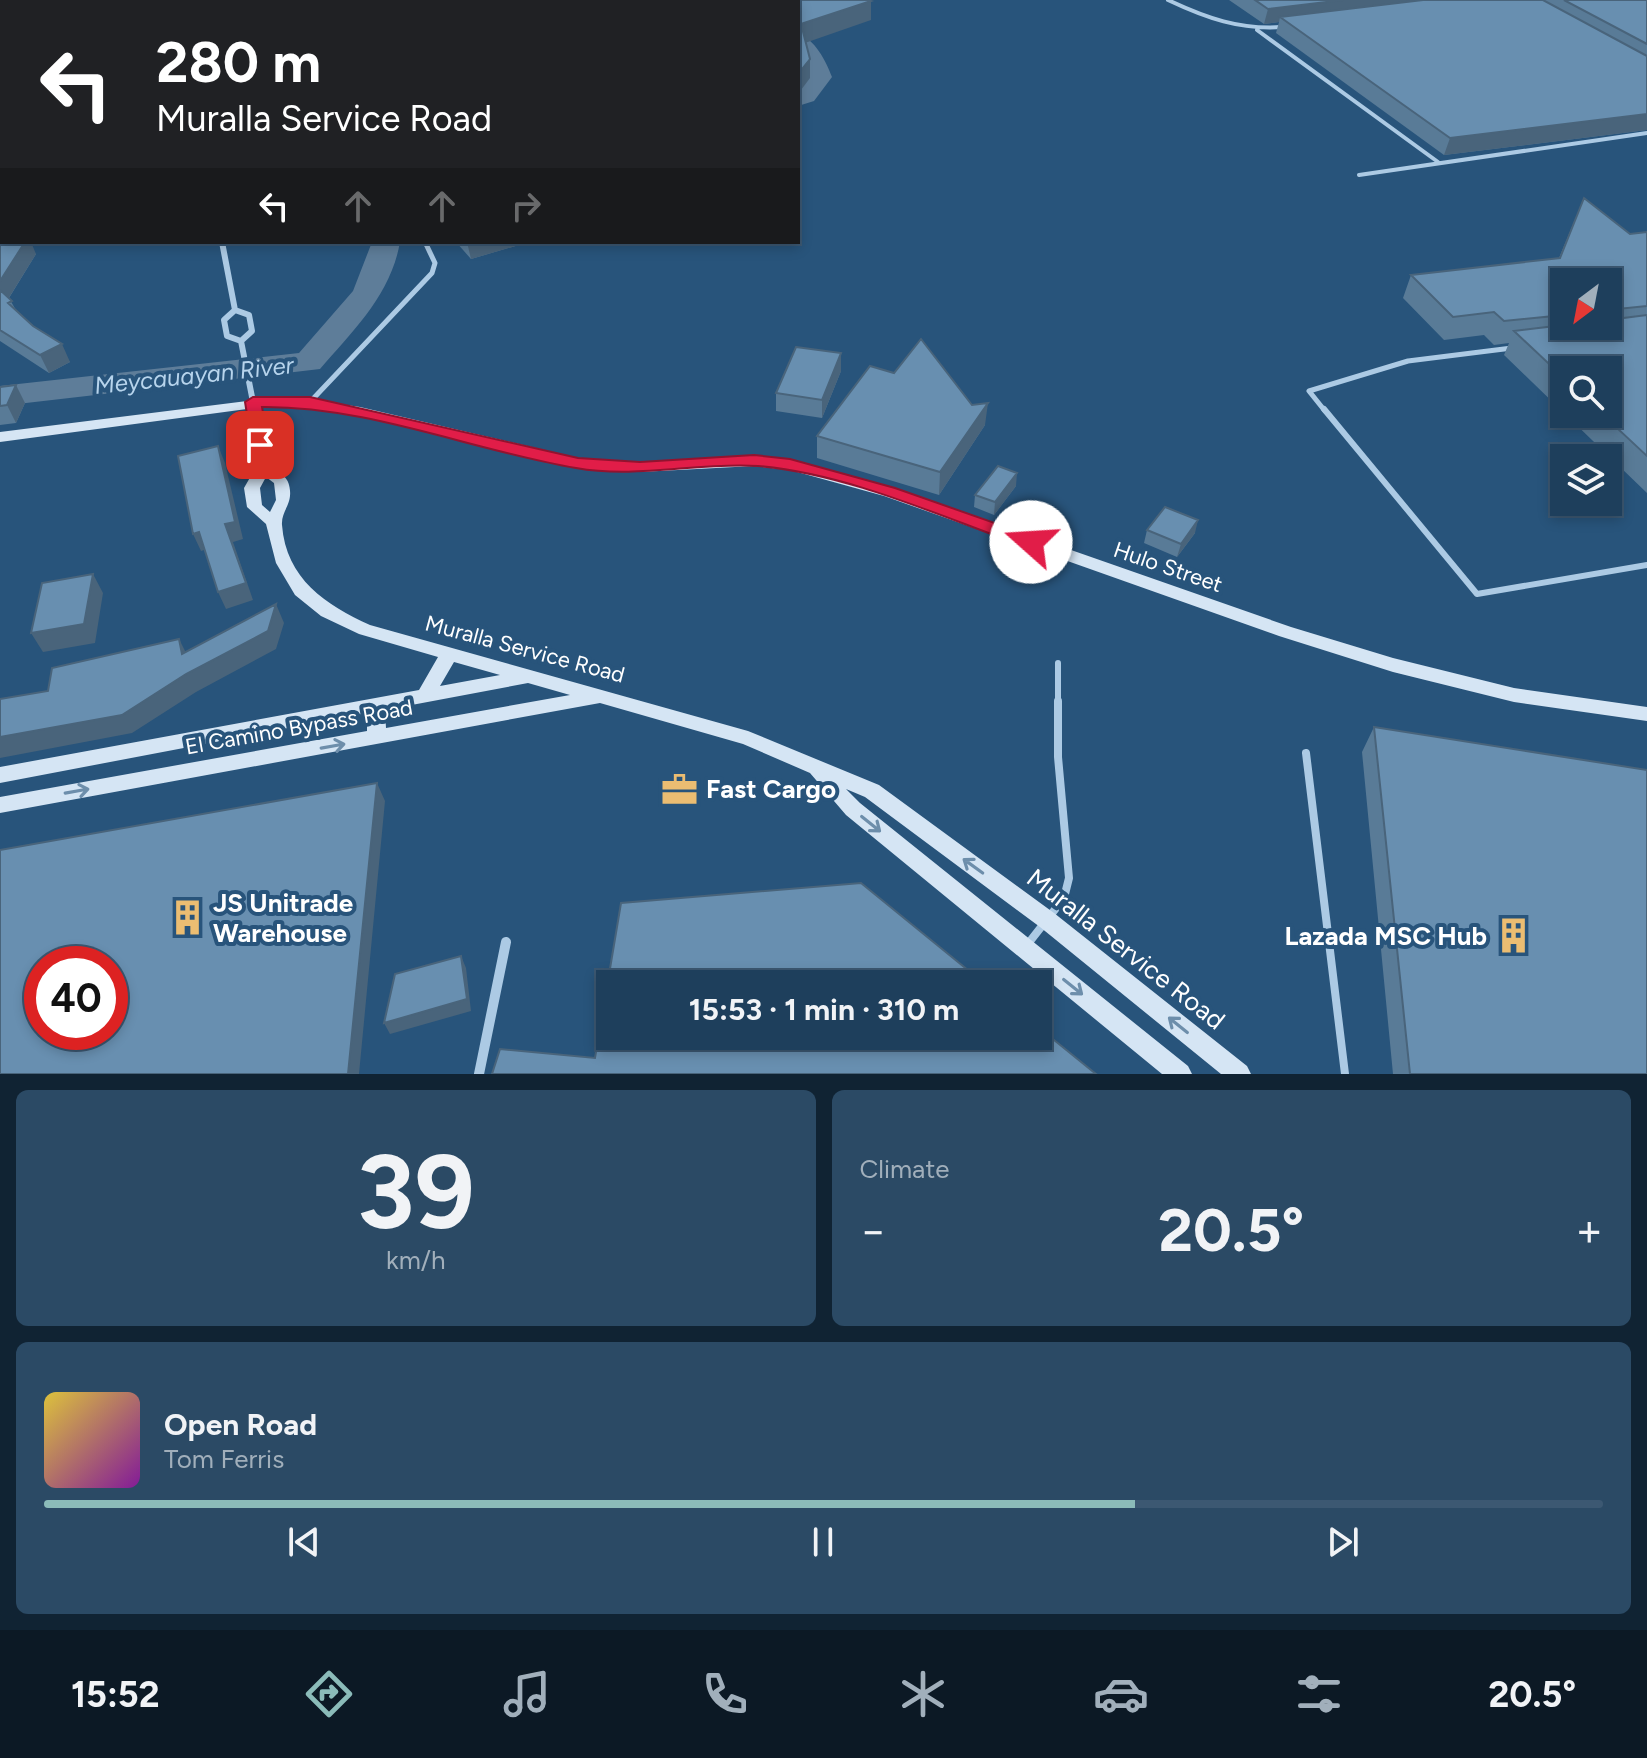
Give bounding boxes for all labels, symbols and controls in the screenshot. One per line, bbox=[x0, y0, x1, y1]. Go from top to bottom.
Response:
text: 280 m bbox=[156, 29, 321, 96]
icon: left bbox=[24, 32, 128, 136]
text: Muralla Service Road bbox=[156, 97, 492, 140]
icon: left bbox=[252, 184, 296, 228]
icon: ahead bbox=[336, 184, 380, 228]
icon: ahead bbox=[420, 184, 464, 228]
icon: right bbox=[504, 184, 548, 228]
north arrow bbox=[1550, 268, 1622, 340]
map controls bbox=[1550, 268, 1622, 516]
water label: Meycauayan River bbox=[93, 350, 296, 400]
button: search bbox=[1550, 356, 1622, 428]
pin bbox=[226, 411, 294, 479]
icon: arrive bbox=[238, 423, 282, 467]
button: layers bbox=[1550, 444, 1622, 516]
position arrow bbox=[989, 500, 1073, 584]
street label: Hulo Street bbox=[1110, 536, 1226, 598]
street label: Muralla Service Road bbox=[422, 609, 628, 689]
street label: El Camino Bypass Road bbox=[183, 694, 415, 760]
one-way arrow bbox=[320, 737, 345, 752]
office icon: Fast Cargo bbox=[661, 770, 699, 808]
place label: Fast Cargo bbox=[706, 773, 836, 805]
one-way arrow bbox=[64, 783, 89, 798]
one-way arrow bbox=[860, 815, 881, 833]
one-way arrow bbox=[962, 858, 984, 874]
street label: Muralla Service Road bbox=[1021, 862, 1231, 1036]
place label: JS Unitrade Warehouse bbox=[213, 887, 353, 949]
building icon: JS Unitrade Warehouse bbox=[168, 899, 206, 937]
building icon: Lazada MSC Hub bbox=[1494, 917, 1532, 955]
place label: Lazada MSC Hub bbox=[1285, 920, 1487, 952]
speed limit sign: 40 bbox=[24, 946, 128, 1050]
one-way arrow bbox=[1062, 978, 1083, 996]
text: 15:53 · 1 min · 310 m bbox=[689, 991, 959, 1028]
one-way arrow bbox=[1168, 1016, 1189, 1034]
text: 39 bbox=[357, 1129, 475, 1254]
text: Climate bbox=[860, 1153, 949, 1185]
text: 20.5° bbox=[1158, 1194, 1304, 1266]
text: − bbox=[860, 1204, 887, 1257]
text: + bbox=[1576, 1204, 1603, 1257]
text: km/h bbox=[386, 1244, 445, 1276]
text: Open Road bbox=[164, 1406, 317, 1443]
text: Tom Ferris bbox=[164, 1443, 284, 1475]
icon: previous bbox=[282, 1520, 326, 1564]
icon: pause bbox=[801, 1520, 845, 1564]
icon: next bbox=[1321, 1520, 1365, 1564]
icon: directions bbox=[301, 1666, 357, 1722]
icon: music bbox=[499, 1666, 555, 1722]
icon: phone bbox=[697, 1666, 753, 1722]
icon: climate bbox=[895, 1666, 951, 1722]
icon: car bbox=[1093, 1666, 1149, 1722]
icon: filters bbox=[1291, 1666, 1347, 1722]
text: 15:52 bbox=[71, 1673, 160, 1716]
text: 20.5° bbox=[1488, 1673, 1576, 1716]

